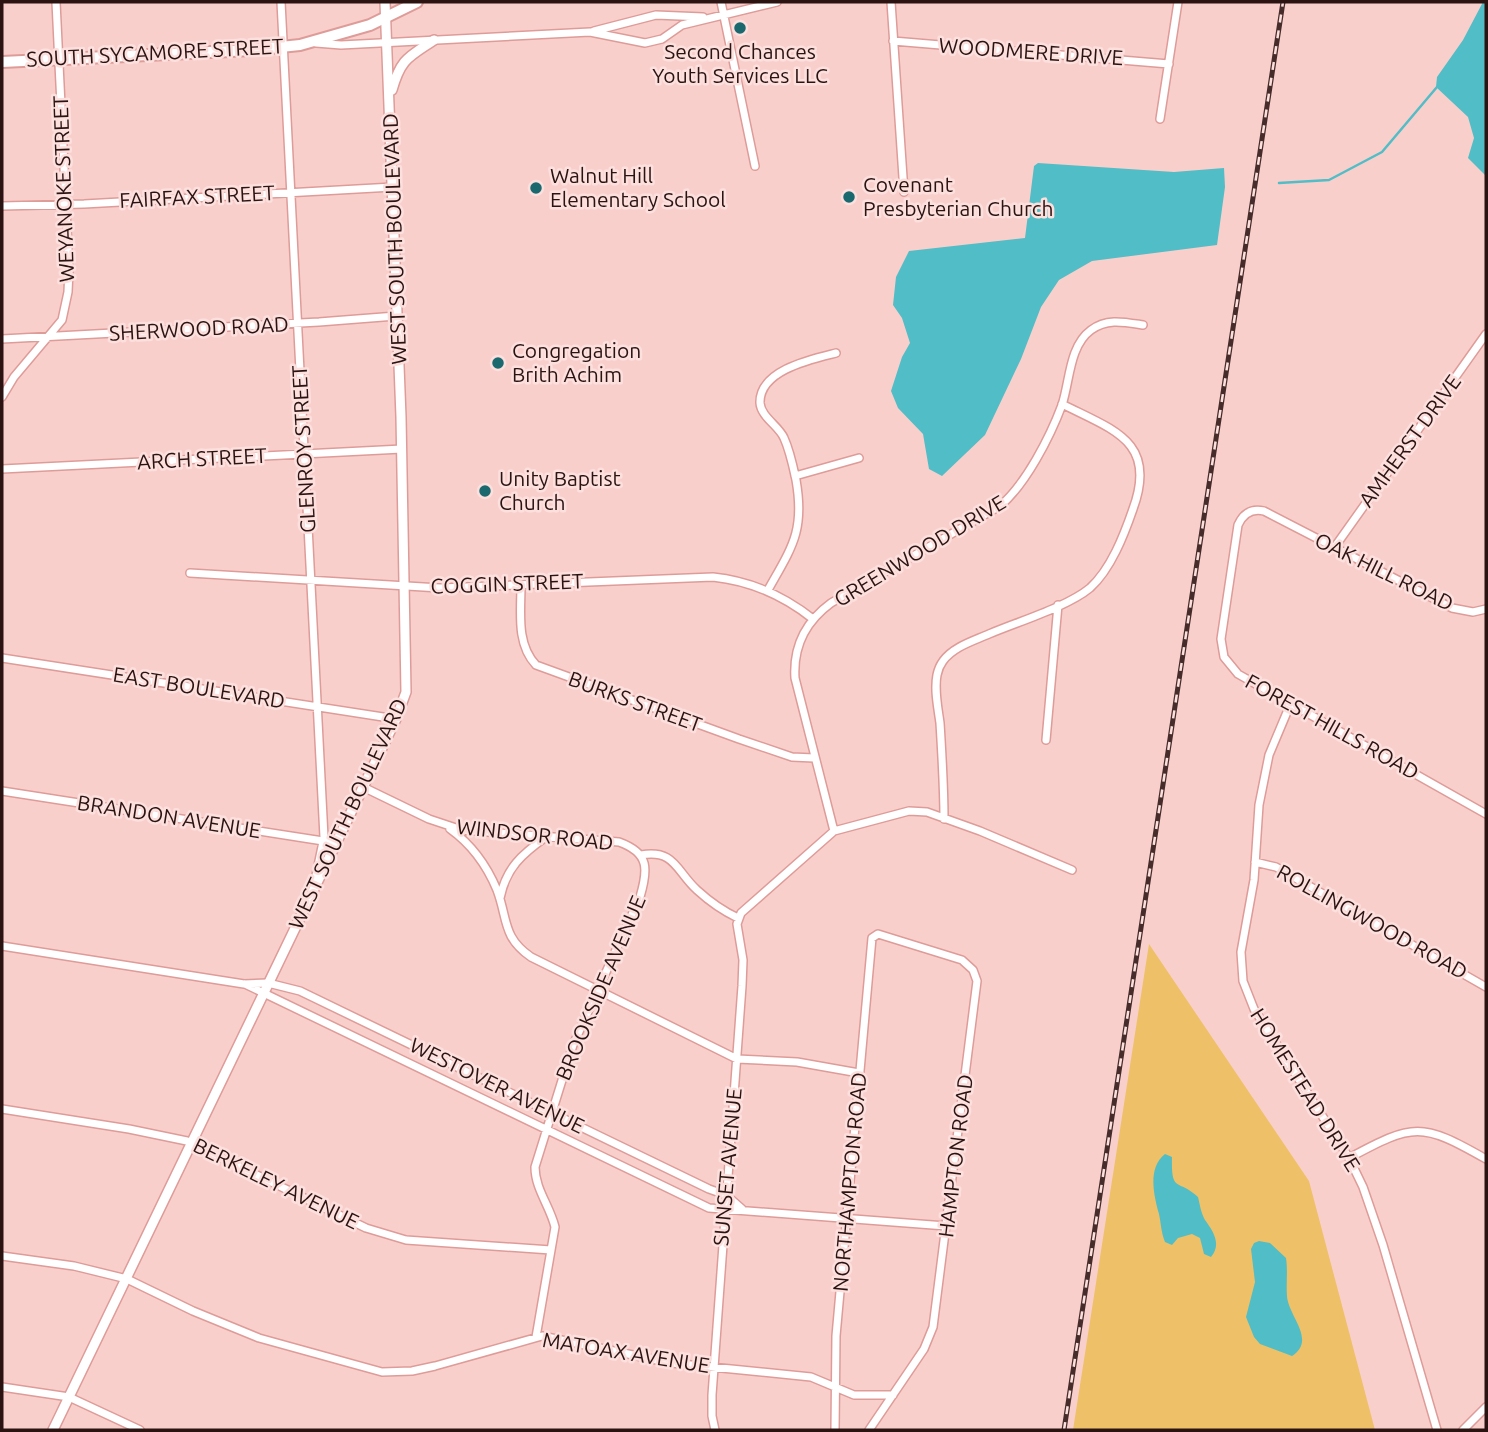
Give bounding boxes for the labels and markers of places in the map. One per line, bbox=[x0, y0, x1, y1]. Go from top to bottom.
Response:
marker: Second Chances Youth Services LLC bbox=[732, 20, 748, 36]
place label: Second Chances Youth Services LLC bbox=[652, 39, 828, 87]
place label: Walnut Hill Elementary School bbox=[550, 163, 726, 211]
place label: Covenant Presbyterian Church bbox=[863, 172, 1054, 220]
marker: Walnut Hill Elementary School bbox=[528, 180, 544, 196]
marker: Covenant Presbyterian Church bbox=[841, 189, 857, 205]
place label: Congregation Brith Achim bbox=[512, 338, 641, 386]
marker: Congregation Brith Achim bbox=[490, 355, 506, 371]
place label: Unity Baptist Church bbox=[499, 466, 621, 514]
marker: Unity Baptist Church bbox=[477, 483, 493, 499]

